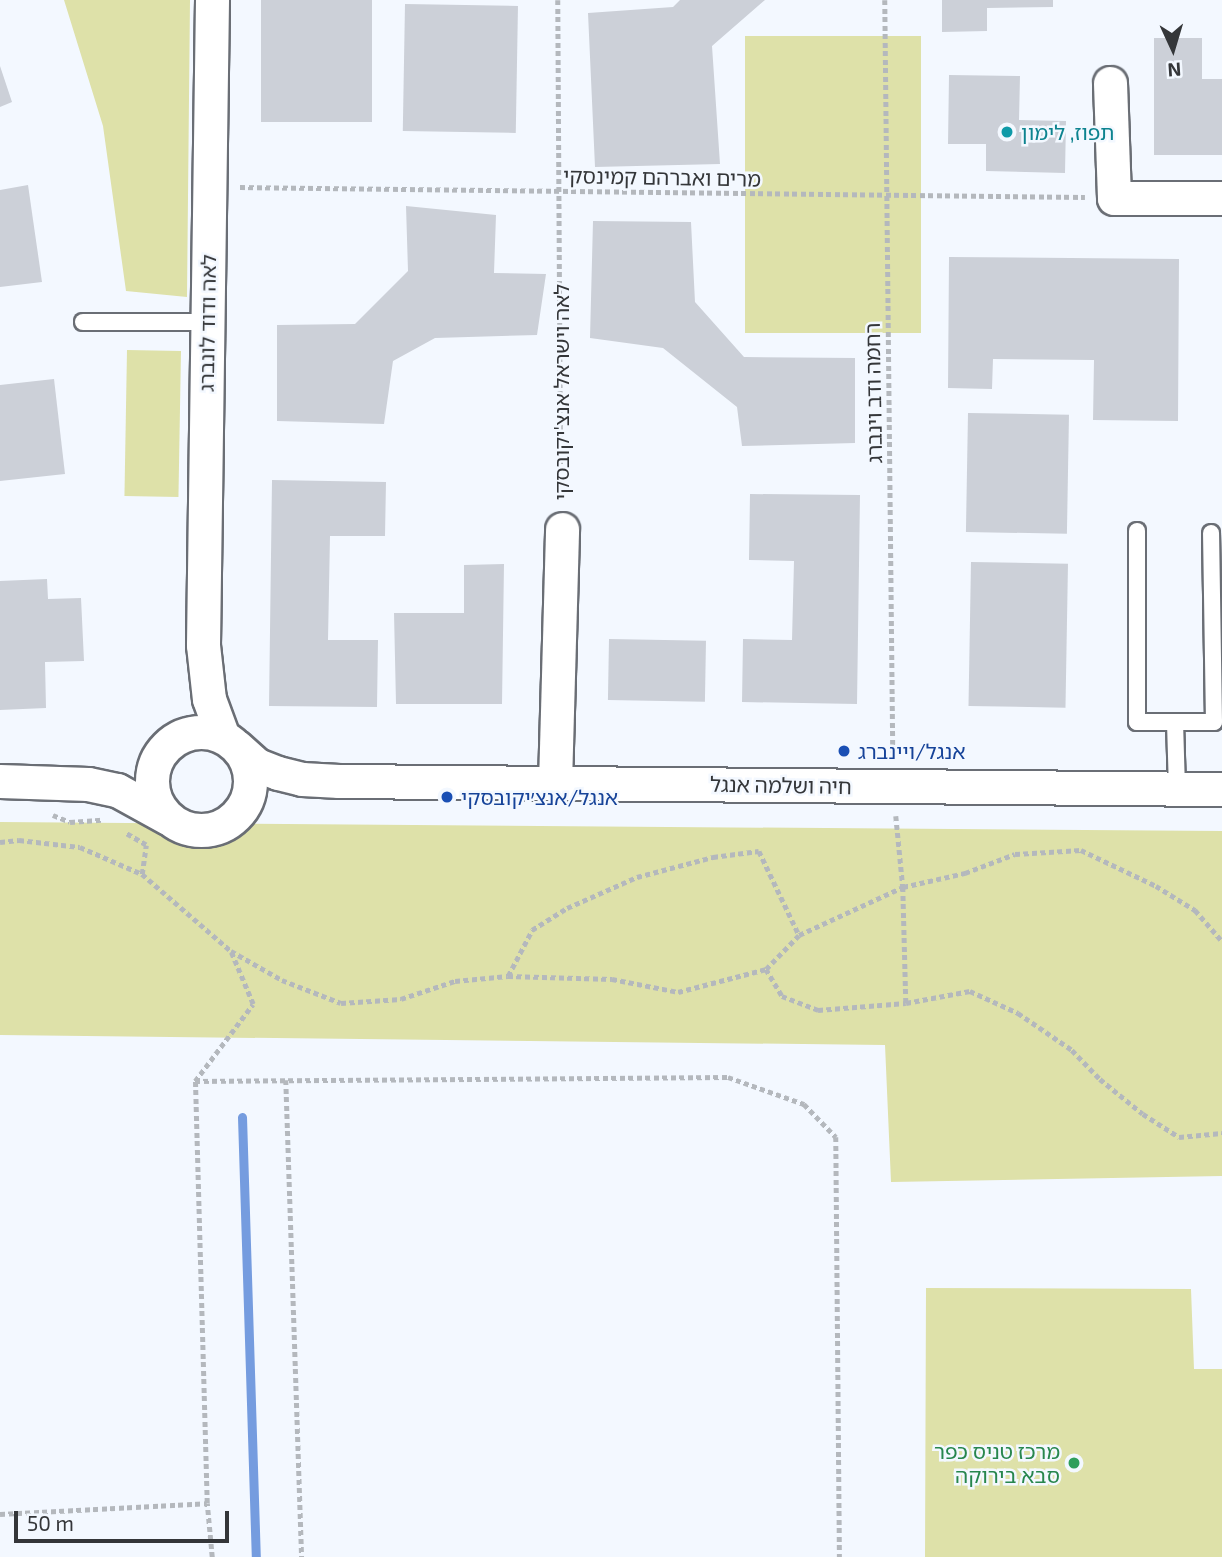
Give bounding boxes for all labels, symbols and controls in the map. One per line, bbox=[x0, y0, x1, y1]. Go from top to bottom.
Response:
north arrow bbox=[1138, 14, 1208, 84]
text: N bbox=[1167, 58, 1182, 82]
place label: תפוז, לימון bbox=[1021, 119, 1114, 145]
marker: תפוז, לימון bbox=[999, 124, 1015, 140]
street label: מרים ואברהם קמינסקי bbox=[563, 163, 761, 191]
street label: לאה ודוד לונברג bbox=[193, 254, 221, 392]
street label: לאה וישראל אנצ'יקובסקי bbox=[548, 284, 574, 500]
street label: רחמה ודב וינברג bbox=[859, 322, 887, 464]
place label: אנגל/ויינברג bbox=[858, 738, 966, 764]
marker: אנגל/ויינברג bbox=[836, 743, 852, 759]
street label: חיה ושלמה אנגל bbox=[710, 771, 852, 799]
place label: אנגל/אנצ׳יקובסקי bbox=[461, 784, 618, 810]
marker: אנגל/אנצ׳יקובסקי bbox=[439, 789, 455, 805]
place label: מרכז טניס כפר סבא בירוקה bbox=[934, 1438, 1060, 1488]
marker: מרכז טניס כפר סבא בירוקה bbox=[1066, 1455, 1082, 1471]
scale bar bbox=[18, 1498, 233, 1542]
text: 50 m bbox=[27, 1510, 74, 1535]

